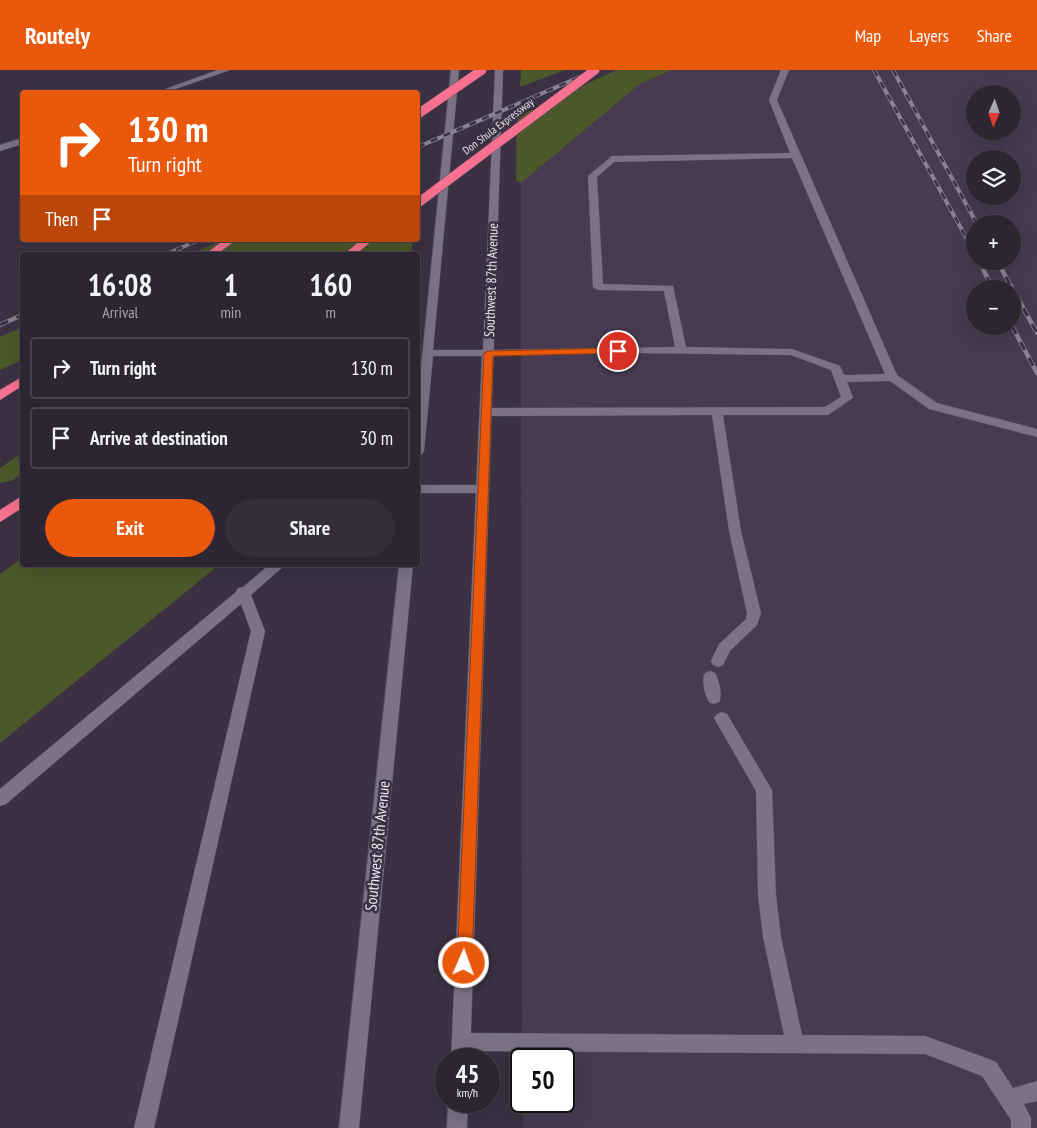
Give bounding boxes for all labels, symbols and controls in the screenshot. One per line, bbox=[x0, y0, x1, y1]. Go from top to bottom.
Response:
text: Routely bbox=[25, 20, 90, 51]
text: Map bbox=[855, 24, 881, 47]
text: Layers bbox=[909, 24, 949, 47]
text: Share bbox=[977, 24, 1012, 47]
north arrow bbox=[966, 85, 1021, 140]
map controls bbox=[966, 85, 1021, 335]
street label: Don Shula Expressway bbox=[460, 94, 537, 157]
text: 130 m bbox=[128, 106, 209, 152]
icon: right bbox=[45, 110, 110, 175]
text: Turn right bbox=[128, 150, 202, 178]
button: layers bbox=[966, 150, 1021, 205]
icon: arrive bbox=[88, 205, 116, 233]
text: Then bbox=[45, 207, 78, 231]
button: + bbox=[966, 215, 1021, 270]
street label: Southwest 87th Avenue bbox=[480, 222, 502, 337]
text: 16:08 bbox=[88, 265, 153, 304]
text: 1 bbox=[224, 265, 238, 304]
text: 160 bbox=[309, 265, 352, 304]
button: − bbox=[966, 280, 1021, 335]
text: Arrival bbox=[102, 302, 138, 322]
text: min bbox=[220, 302, 241, 322]
text: m bbox=[325, 302, 336, 322]
pin bbox=[597, 330, 639, 372]
icon: arrive bbox=[604, 337, 632, 365]
icon: right bbox=[47, 354, 75, 382]
text: Turn right bbox=[90, 356, 156, 380]
text: 130 m bbox=[351, 356, 393, 380]
icon: arrive bbox=[47, 424, 75, 452]
text: Arrive at destination bbox=[90, 426, 228, 450]
text: 30 m bbox=[360, 426, 393, 450]
button: Exit bbox=[45, 499, 215, 557]
button: Share bbox=[225, 499, 395, 557]
street label: Southwest 87th Avenue bbox=[360, 780, 394, 912]
position arrow bbox=[437, 936, 489, 988]
speed limit sign: 50 bbox=[510, 1048, 575, 1113]
text: 45 bbox=[456, 1058, 479, 1090]
text: km/h bbox=[457, 1085, 478, 1100]

